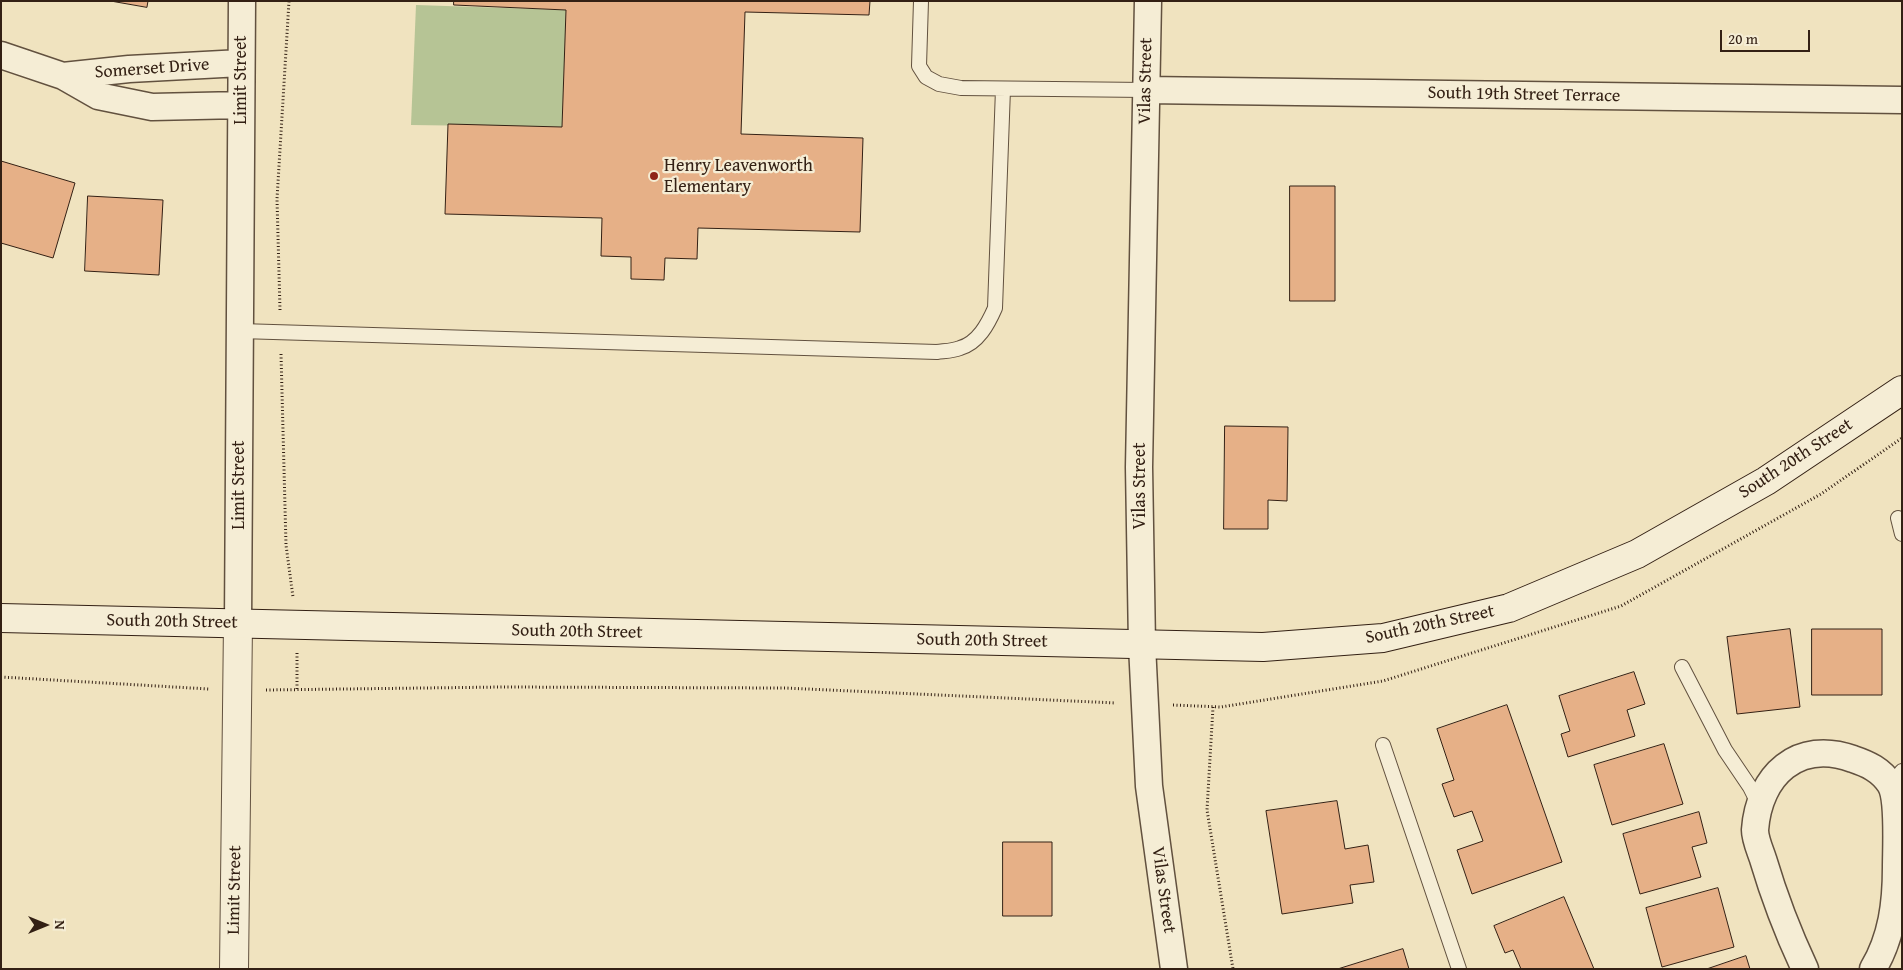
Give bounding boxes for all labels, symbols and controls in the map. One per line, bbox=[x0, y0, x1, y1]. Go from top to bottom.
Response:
scale bar bbox=[1723, 20, 1813, 52]
text: 20 m bbox=[1728, 28, 1758, 49]
street label: Limit Street bbox=[230, 35, 252, 125]
street label: Vilas Street bbox=[1134, 37, 1158, 125]
street label: Somerset Drive bbox=[94, 54, 210, 84]
street label: South 19th Street Terrace bbox=[1427, 83, 1621, 107]
place label: Henry Leavenworth Elementary bbox=[664, 155, 813, 198]
marker: Henry Leavenworth Elementary bbox=[648, 170, 660, 182]
street label: South 20th Street bbox=[1735, 414, 1857, 504]
street label: Limit Street bbox=[228, 440, 250, 530]
street label: Vilas Street bbox=[1129, 442, 1151, 530]
street label: South 20th Street bbox=[1363, 601, 1497, 649]
street label: South 20th Street bbox=[106, 610, 238, 634]
street label: South 20th Street bbox=[511, 620, 643, 644]
street label: South 20th Street bbox=[916, 629, 1048, 653]
street label: Limit Street bbox=[223, 845, 247, 935]
street label: Vilas Street bbox=[1146, 845, 1180, 935]
north arrow bbox=[20, 900, 70, 950]
text: N bbox=[50, 920, 70, 930]

